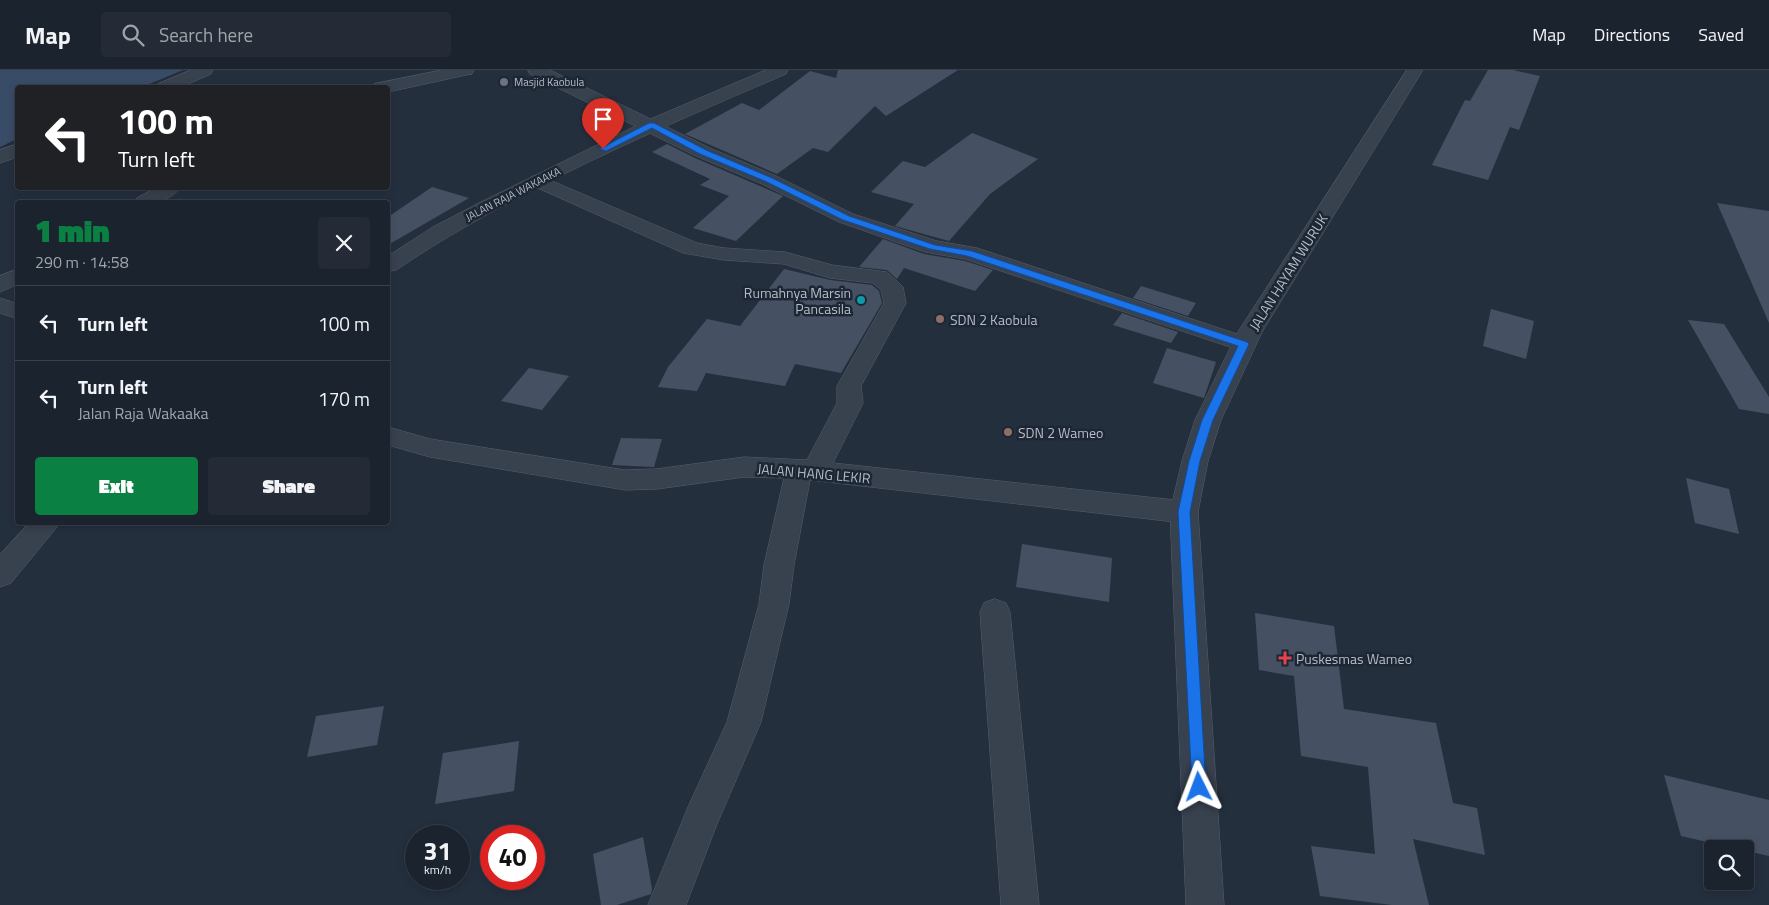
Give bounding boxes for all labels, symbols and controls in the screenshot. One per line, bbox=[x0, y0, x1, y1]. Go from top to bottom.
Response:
search box bbox=[101, 12, 451, 57]
text: Map bbox=[25, 17, 71, 53]
text: Search here bbox=[159, 20, 253, 49]
icon: search bbox=[119, 21, 147, 49]
text: Map bbox=[1532, 21, 1566, 48]
text: Directions bbox=[1594, 21, 1670, 48]
text: Saved bbox=[1698, 21, 1744, 48]
place label: Masjid Kaobula bbox=[514, 74, 585, 90]
marker: Masjid Kaobula bbox=[498, 76, 510, 88]
text: 100 m bbox=[118, 94, 214, 148]
pin bbox=[582, 98, 624, 149]
icon: left bbox=[35, 105, 100, 170]
icon: arrive bbox=[589, 105, 617, 133]
text: Turn left bbox=[118, 142, 195, 176]
street label: JALAN RAJA WAKAAKA bbox=[463, 163, 564, 225]
text: 1 min bbox=[35, 208, 110, 254]
street label: JALAN HAYAM WURUK bbox=[1244, 210, 1332, 334]
button: close bbox=[318, 217, 370, 269]
text: 290 m · 14:58 bbox=[35, 250, 129, 274]
place label: Rumahnya Marsin Pancasila bbox=[744, 282, 851, 319]
marker: Rumahnya Marsin Pancasila bbox=[855, 294, 867, 306]
icon: left bbox=[35, 309, 63, 337]
text: Turn left bbox=[78, 309, 148, 338]
text: 100 m bbox=[318, 309, 370, 338]
place label: SDN 2 Kaobula bbox=[950, 309, 1038, 330]
marker: SDN 2 Kaobula bbox=[934, 313, 946, 325]
text: Turn left bbox=[78, 372, 148, 401]
icon: left bbox=[35, 384, 63, 412]
text: 170 m bbox=[318, 384, 370, 413]
text: Jalan Raja Wakaaka bbox=[78, 401, 209, 425]
place label: SDN 2 Wameo bbox=[1018, 422, 1103, 443]
marker: SDN 2 Wameo bbox=[1002, 426, 1014, 438]
button: Exit bbox=[35, 457, 198, 515]
button: Share bbox=[208, 457, 370, 515]
street label: JALAN HANG LEKIR bbox=[757, 458, 871, 488]
place label: Puskesmas Wameo bbox=[1296, 648, 1412, 669]
marker: Puskesmas Wameo bbox=[1278, 651, 1292, 665]
position arrow bbox=[1172, 760, 1224, 812]
speed limit sign: 40 bbox=[480, 825, 545, 890]
text: 31 bbox=[423, 832, 452, 870]
map controls bbox=[1704, 840, 1754, 890]
button: search bbox=[1704, 840, 1754, 890]
text: km/h bbox=[424, 860, 451, 879]

